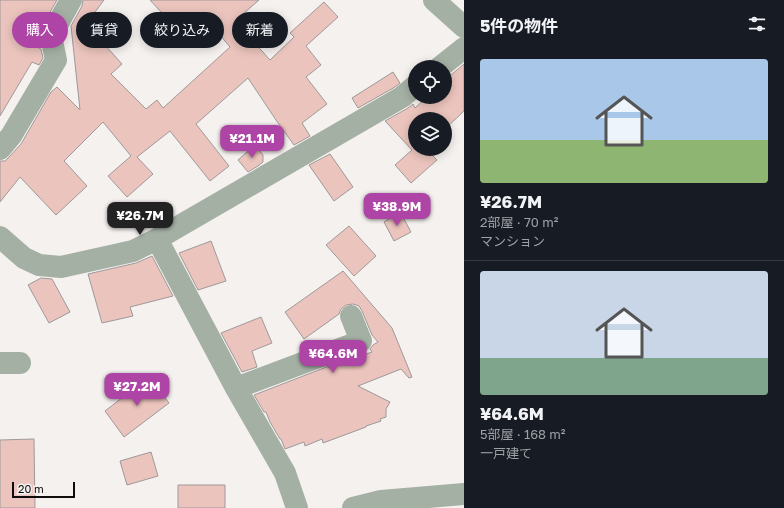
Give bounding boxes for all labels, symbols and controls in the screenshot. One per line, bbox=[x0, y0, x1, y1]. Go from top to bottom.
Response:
chip: 購入 bbox=[12, 12, 68, 48]
chip: 賃貸 bbox=[76, 12, 132, 48]
chip: 絞り込み bbox=[140, 12, 224, 48]
chip: 新着 bbox=[232, 12, 288, 48]
icon: filters bbox=[746, 13, 768, 35]
text: 5件の物件 bbox=[480, 15, 558, 36]
map controls bbox=[408, 60, 452, 156]
button: locate bbox=[408, 60, 452, 104]
icon: home bbox=[588, 85, 660, 157]
button: layers bbox=[408, 112, 452, 156]
pin: ¥21.1M bbox=[219, 125, 285, 159]
text: ¥21.1M bbox=[229, 130, 275, 146]
text: ¥26.7M bbox=[480, 191, 542, 212]
pin: ¥38.9M bbox=[364, 193, 430, 227]
text: ¥38.9M bbox=[373, 198, 421, 214]
pin: ¥26.7M bbox=[107, 202, 173, 236]
text: ¥26.7M bbox=[116, 207, 164, 223]
text: 2部屋 · 70 m² bbox=[480, 214, 558, 230]
text: マンション bbox=[480, 233, 545, 249]
icon: home bbox=[588, 297, 660, 369]
pin: ¥64.6M bbox=[300, 340, 366, 374]
text: ¥64.6M bbox=[309, 345, 357, 361]
pin: ¥27.2M bbox=[104, 373, 170, 407]
text: ¥27.2M bbox=[113, 378, 161, 394]
text: ¥64.6M bbox=[480, 403, 544, 424]
text: 5部屋 · 168 m² bbox=[480, 426, 565, 442]
text: 一戸建て bbox=[480, 445, 532, 461]
scale bar bbox=[12, 480, 75, 499]
text: 20 m bbox=[18, 482, 44, 495]

